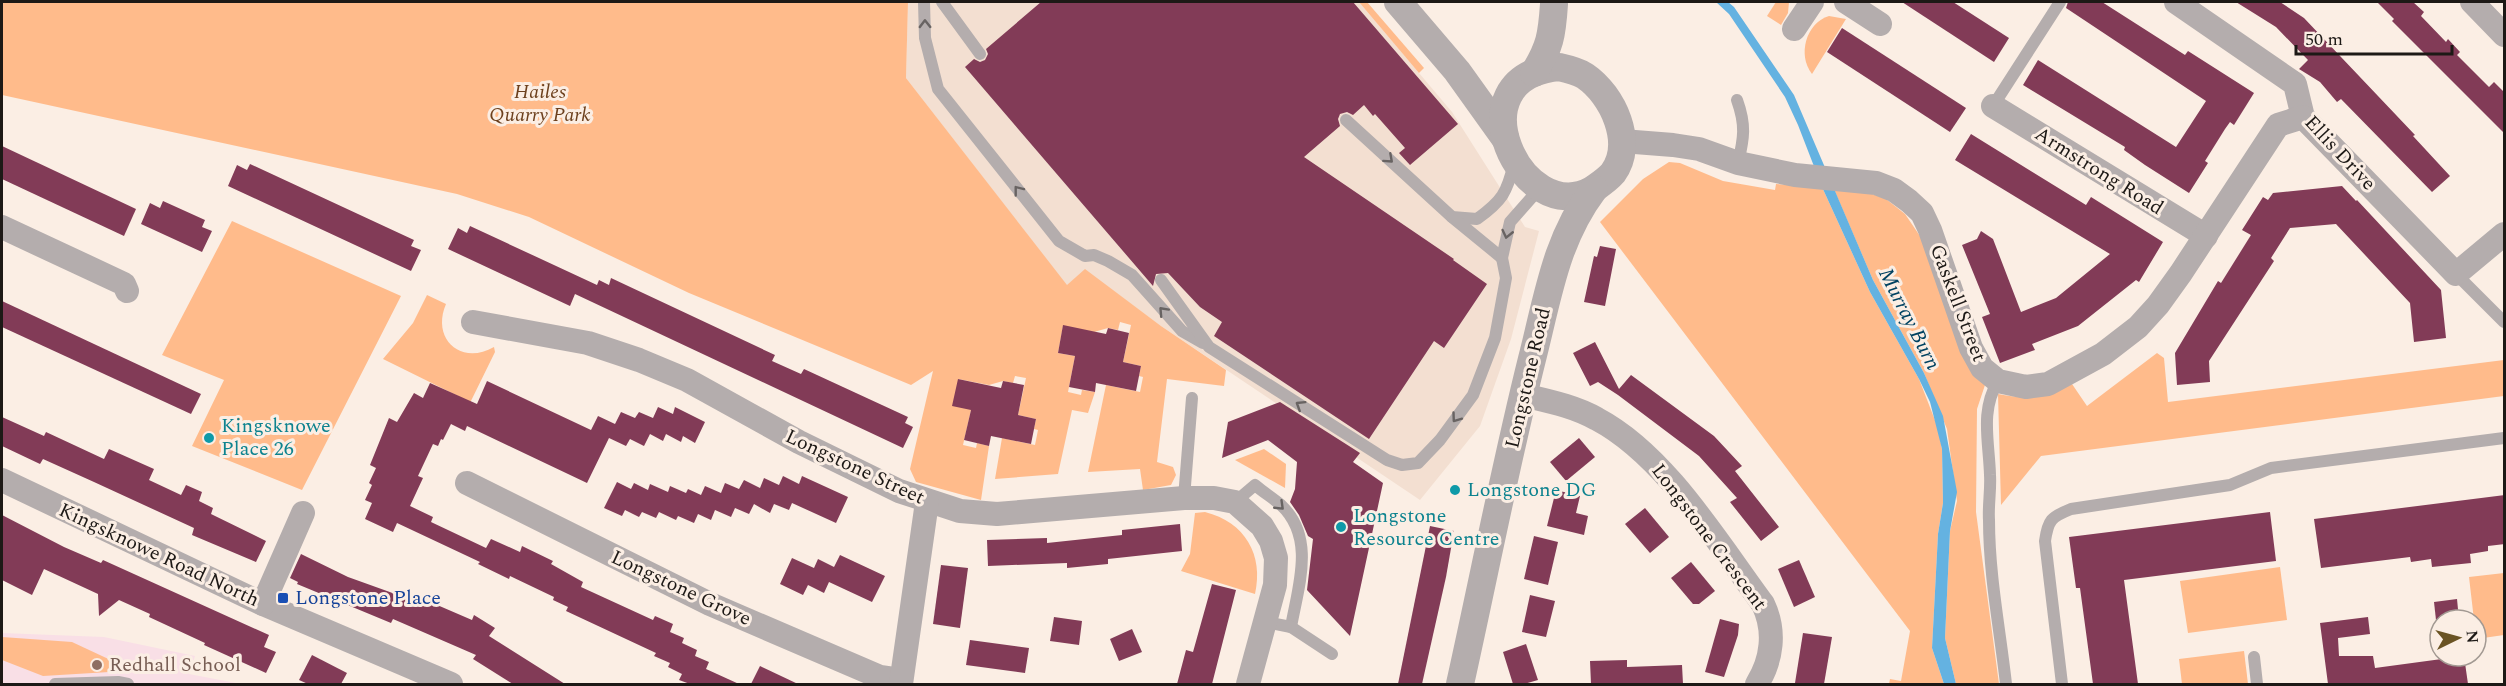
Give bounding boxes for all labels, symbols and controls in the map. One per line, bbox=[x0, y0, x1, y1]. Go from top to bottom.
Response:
scale bar bbox=[2296, 18, 2452, 56]
one-way arrow bbox=[918, 20, 931, 29]
text: 50 m bbox=[2305, 26, 2343, 53]
park label: Hailes Quarry Park bbox=[489, 77, 591, 130]
street label: Ellis Drive bbox=[2297, 109, 2383, 197]
street label: Armstrong Road bbox=[2029, 119, 2169, 223]
one-way arrow bbox=[1382, 152, 1393, 163]
one-way arrow bbox=[1015, 185, 1026, 196]
one-way arrow bbox=[1502, 229, 1515, 239]
street label: Gaskell Street bbox=[1922, 240, 1994, 366]
water label: Murray Burn bbox=[1870, 262, 1948, 376]
street label: Longstone Road bbox=[1497, 305, 1559, 451]
one-way arrow bbox=[1160, 307, 1171, 318]
one-way arrow bbox=[1296, 401, 1307, 412]
place label: Kingsknowe Place 26 bbox=[221, 411, 331, 464]
one-way arrow bbox=[1452, 411, 1463, 422]
street label: Longstone Street bbox=[780, 422, 930, 512]
marker: Kingsknowe Place 26 bbox=[202, 431, 216, 445]
street label: Longstone Crescent bbox=[1644, 457, 1774, 617]
place label: Longstone DG bbox=[1467, 475, 1596, 505]
marker: Longstone DG bbox=[1448, 483, 1462, 497]
street label: Kingsknowe Road North bbox=[54, 495, 264, 615]
one-way arrow bbox=[1273, 499, 1283, 510]
place label: Longstone Resource Centre bbox=[1353, 501, 1500, 554]
marker: Longstone Resource Centre bbox=[1334, 520, 1348, 534]
street label: Longstone Grove bbox=[606, 542, 756, 634]
place label: Longstone Place bbox=[295, 583, 441, 613]
marker: Longstone Place bbox=[276, 591, 290, 605]
north arrow bbox=[2428, 608, 2488, 668]
text: N bbox=[2459, 629, 2484, 644]
place label: Redhall School bbox=[109, 650, 241, 680]
marker: Redhall School bbox=[90, 658, 104, 672]

